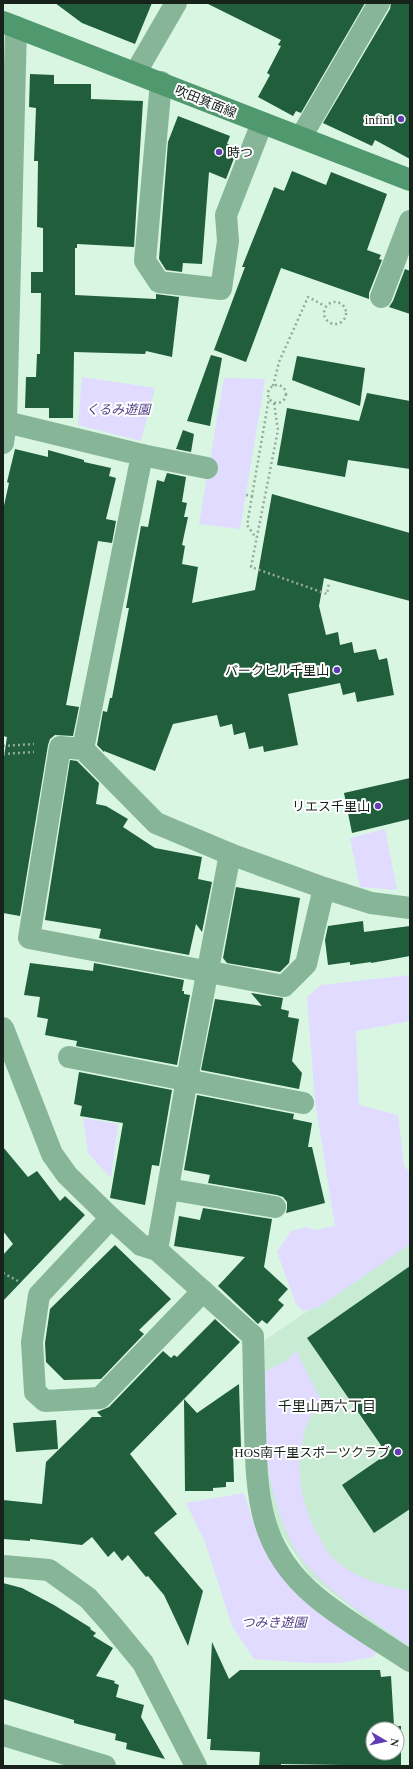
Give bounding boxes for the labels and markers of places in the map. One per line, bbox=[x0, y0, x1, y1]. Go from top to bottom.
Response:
place label: infini bbox=[365, 112, 393, 127]
marker: infini bbox=[396, 114, 406, 124]
place label: 時つ bbox=[227, 145, 253, 160]
marker: 時つ bbox=[214, 147, 224, 157]
place label: パークヒル千里山 bbox=[225, 663, 329, 678]
marker: パークヒル千里山 bbox=[332, 665, 342, 675]
place label: リエス千里山 bbox=[292, 799, 370, 814]
marker: リエス千里山 bbox=[373, 801, 383, 811]
place label: HOS南千里スポーツクラブ bbox=[234, 1445, 390, 1460]
marker: HOS南千里スポーツクラブ bbox=[393, 1447, 403, 1457]

